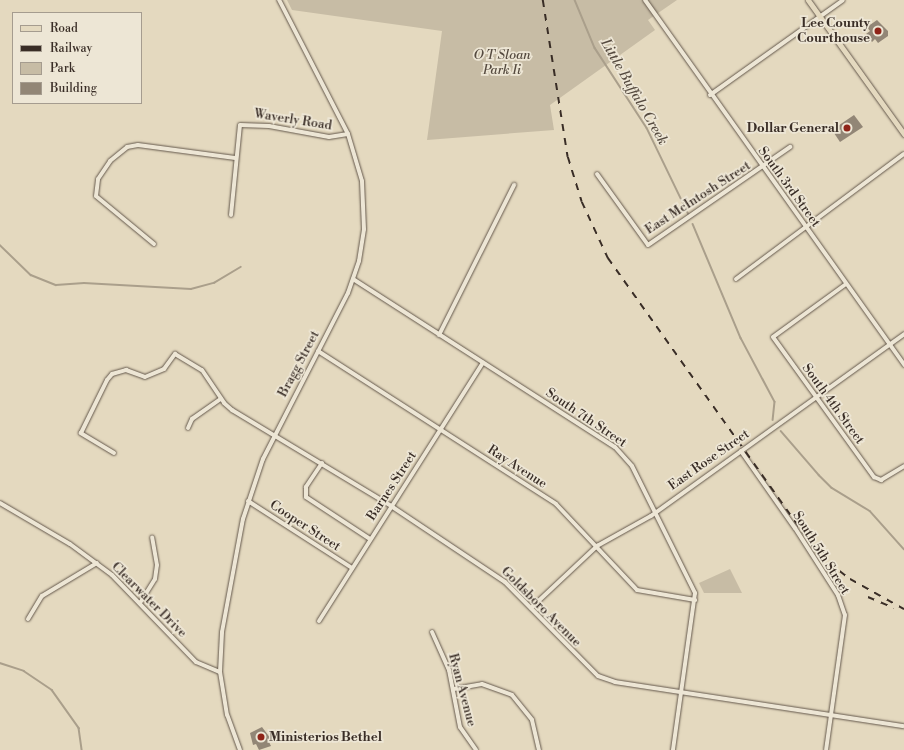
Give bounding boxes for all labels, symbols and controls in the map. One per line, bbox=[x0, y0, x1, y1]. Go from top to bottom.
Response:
legend bbox=[12, 12, 142, 104]
place label: Lee County Courthouse bbox=[797, 16, 870, 47]
text: Road bbox=[50, 21, 78, 36]
marker: Lee County Courthouse bbox=[873, 26, 883, 36]
water label: Little Buffalo Creek bbox=[597, 36, 671, 148]
text: Railway bbox=[50, 41, 92, 56]
park label: O T Sloan Park Ii bbox=[473, 48, 531, 79]
text: Park bbox=[50, 61, 75, 76]
text: Building bbox=[50, 81, 97, 96]
street label: Waverly Road bbox=[253, 106, 333, 134]
place label: Dollar General bbox=[747, 120, 839, 136]
marker: Dollar General bbox=[842, 123, 852, 133]
street label: South 3rd Street bbox=[755, 144, 823, 230]
street label: East McIntosh Street bbox=[642, 158, 754, 238]
street label: Bragg Street bbox=[275, 328, 323, 400]
street label: South 4th Street bbox=[799, 361, 867, 447]
street label: South 7th Street bbox=[543, 385, 629, 451]
street label: East Rose Street bbox=[666, 426, 752, 494]
street label: Ray Avenue bbox=[484, 442, 550, 492]
street label: Barnes Street bbox=[364, 448, 420, 524]
street label: Cooper Street bbox=[267, 497, 343, 555]
street label: South 5th Street bbox=[789, 509, 853, 597]
street label: Clearwater Drive bbox=[108, 559, 190, 641]
street label: Goldsboro Avenue bbox=[498, 564, 584, 650]
street label: Ryan Avenue bbox=[445, 652, 479, 728]
place label: Ministerios Bethel bbox=[269, 729, 382, 745]
marker: Ministerios Bethel bbox=[256, 732, 266, 742]

